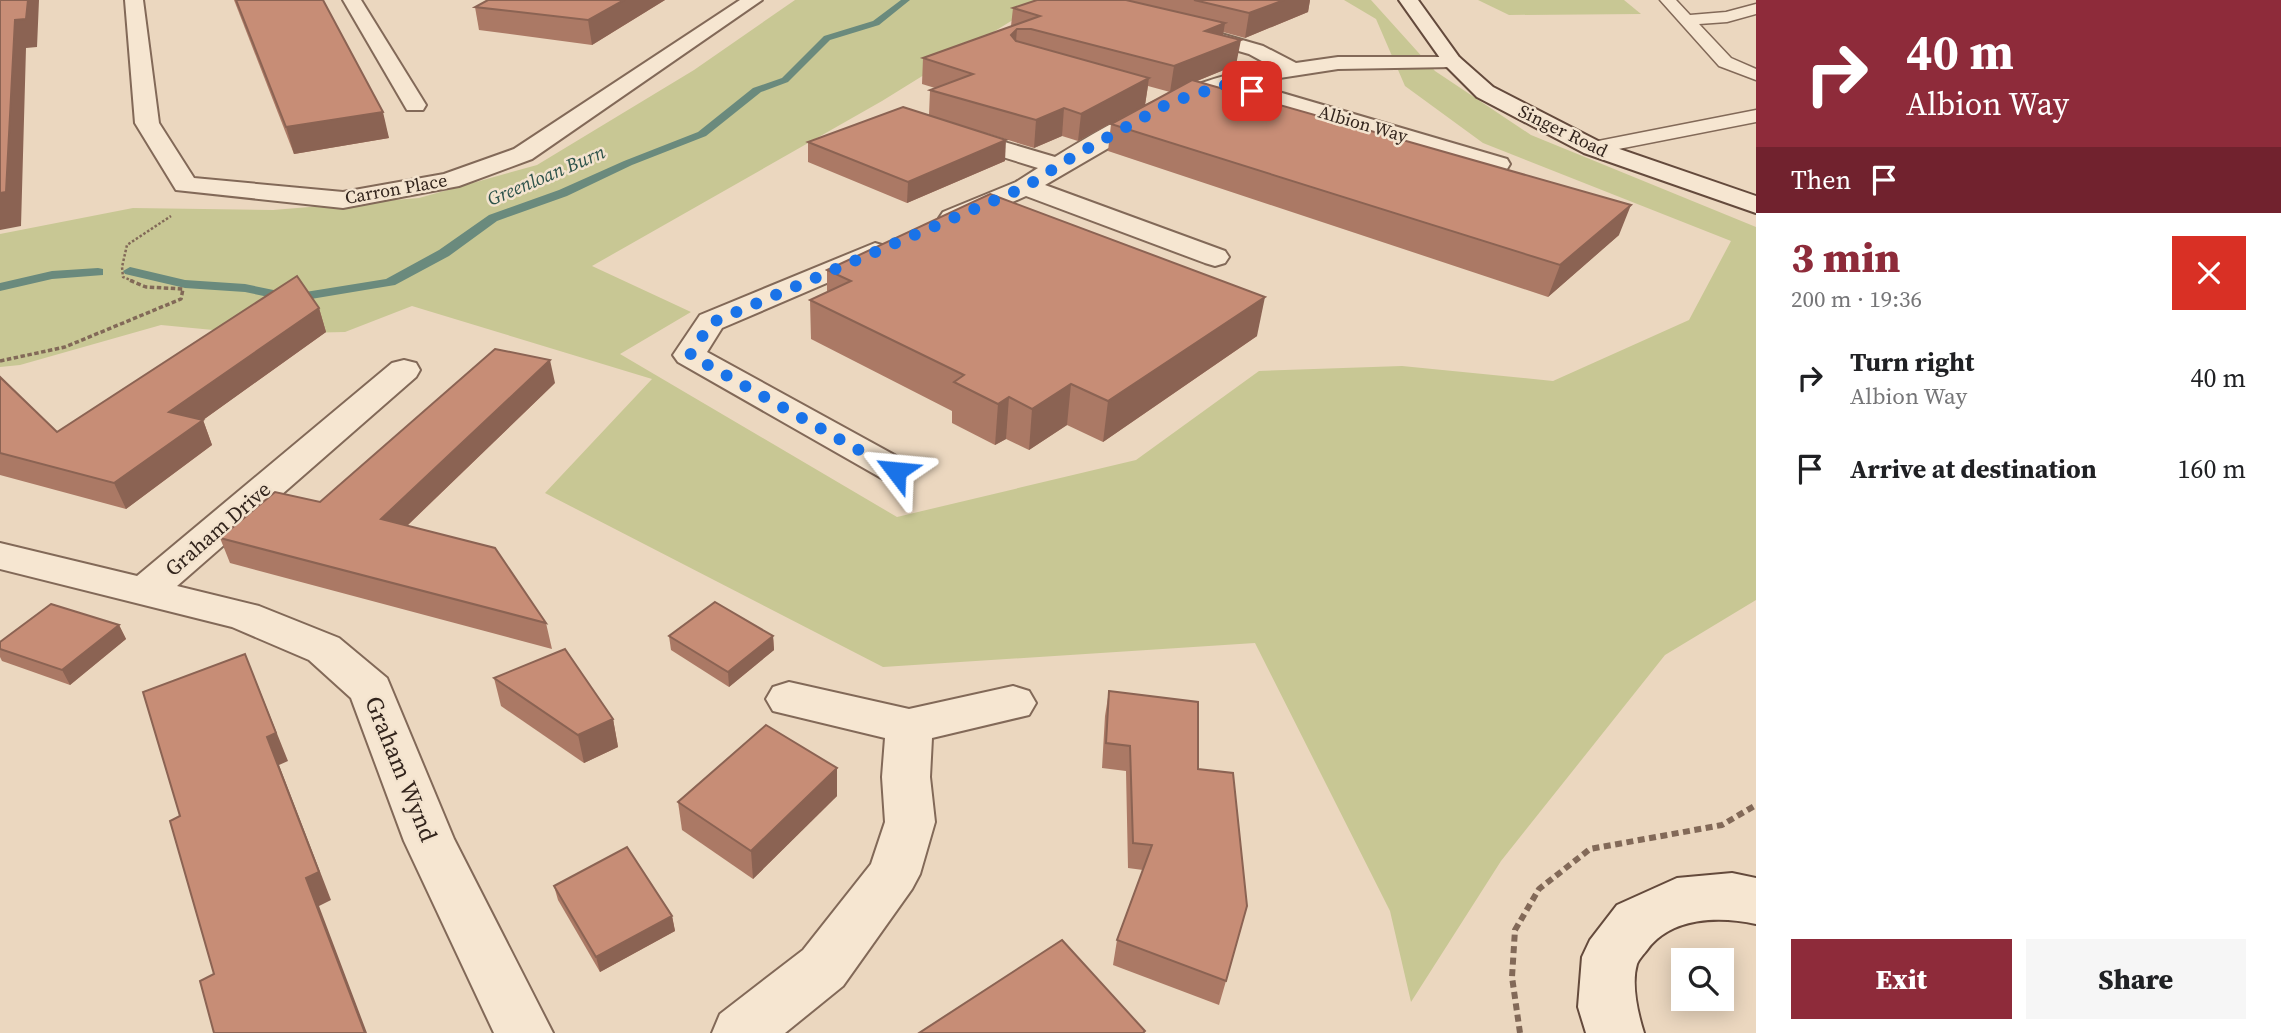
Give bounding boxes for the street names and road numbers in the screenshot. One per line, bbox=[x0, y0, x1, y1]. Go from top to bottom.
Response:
street label: Singer Road bbox=[1514, 98, 1612, 163]
street label: Albion Way bbox=[1316, 99, 1411, 148]
street label: Carron Place bbox=[343, 167, 449, 210]
street label: Graham Drive bbox=[159, 475, 277, 583]
street label: Graham Wynd bbox=[357, 691, 446, 847]

